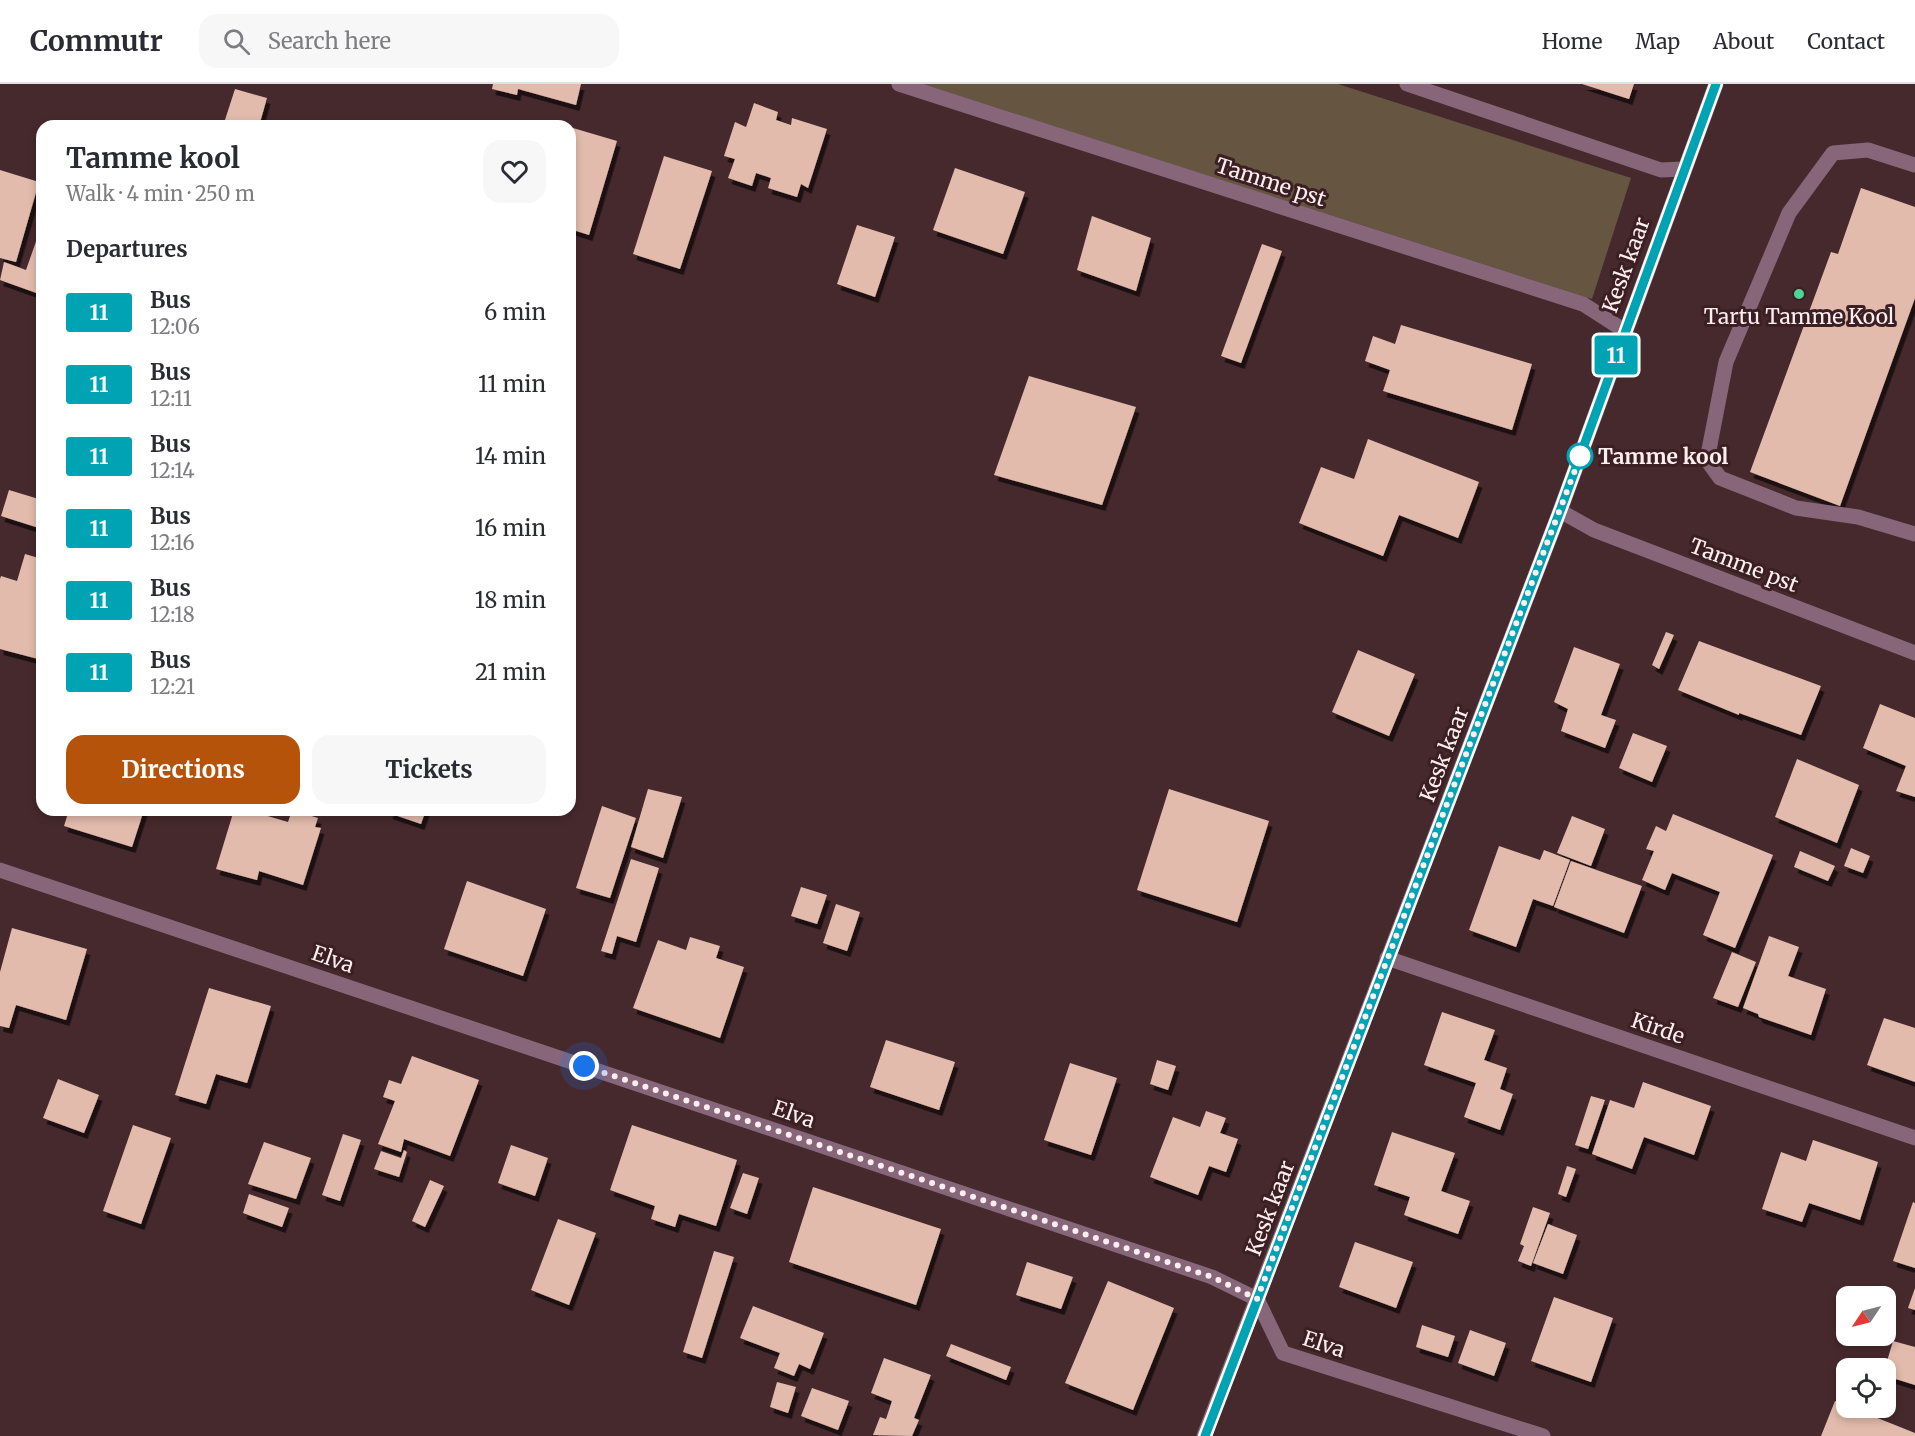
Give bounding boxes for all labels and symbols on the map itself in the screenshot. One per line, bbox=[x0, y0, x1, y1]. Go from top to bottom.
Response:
street label: Tamme pst bbox=[1212, 151, 1330, 213]
street label: Kesk kaar bbox=[1596, 214, 1656, 316]
marker: Tartu Tamme Kool bbox=[1792, 287, 1806, 301]
place label: Tartu Tamme Kool bbox=[1704, 303, 1895, 330]
line badge: 11 bbox=[1589, 336, 1643, 374]
marker: Tamme kool bbox=[1567, 443, 1593, 469]
place label: Tamme kool bbox=[1598, 443, 1729, 470]
street label: Tamme pst bbox=[1686, 532, 1802, 598]
street label: Kesk kaar bbox=[1414, 703, 1474, 805]
street label: Elva bbox=[308, 939, 358, 979]
street label: Kirde bbox=[1628, 1006, 1688, 1050]
your location bbox=[569, 1051, 599, 1081]
street label: Elva bbox=[769, 1094, 819, 1134]
street label: Kesk kaar bbox=[1240, 1157, 1300, 1259]
north arrow bbox=[1836, 1286, 1896, 1346]
street label: Elva bbox=[1299, 1325, 1349, 1363]

